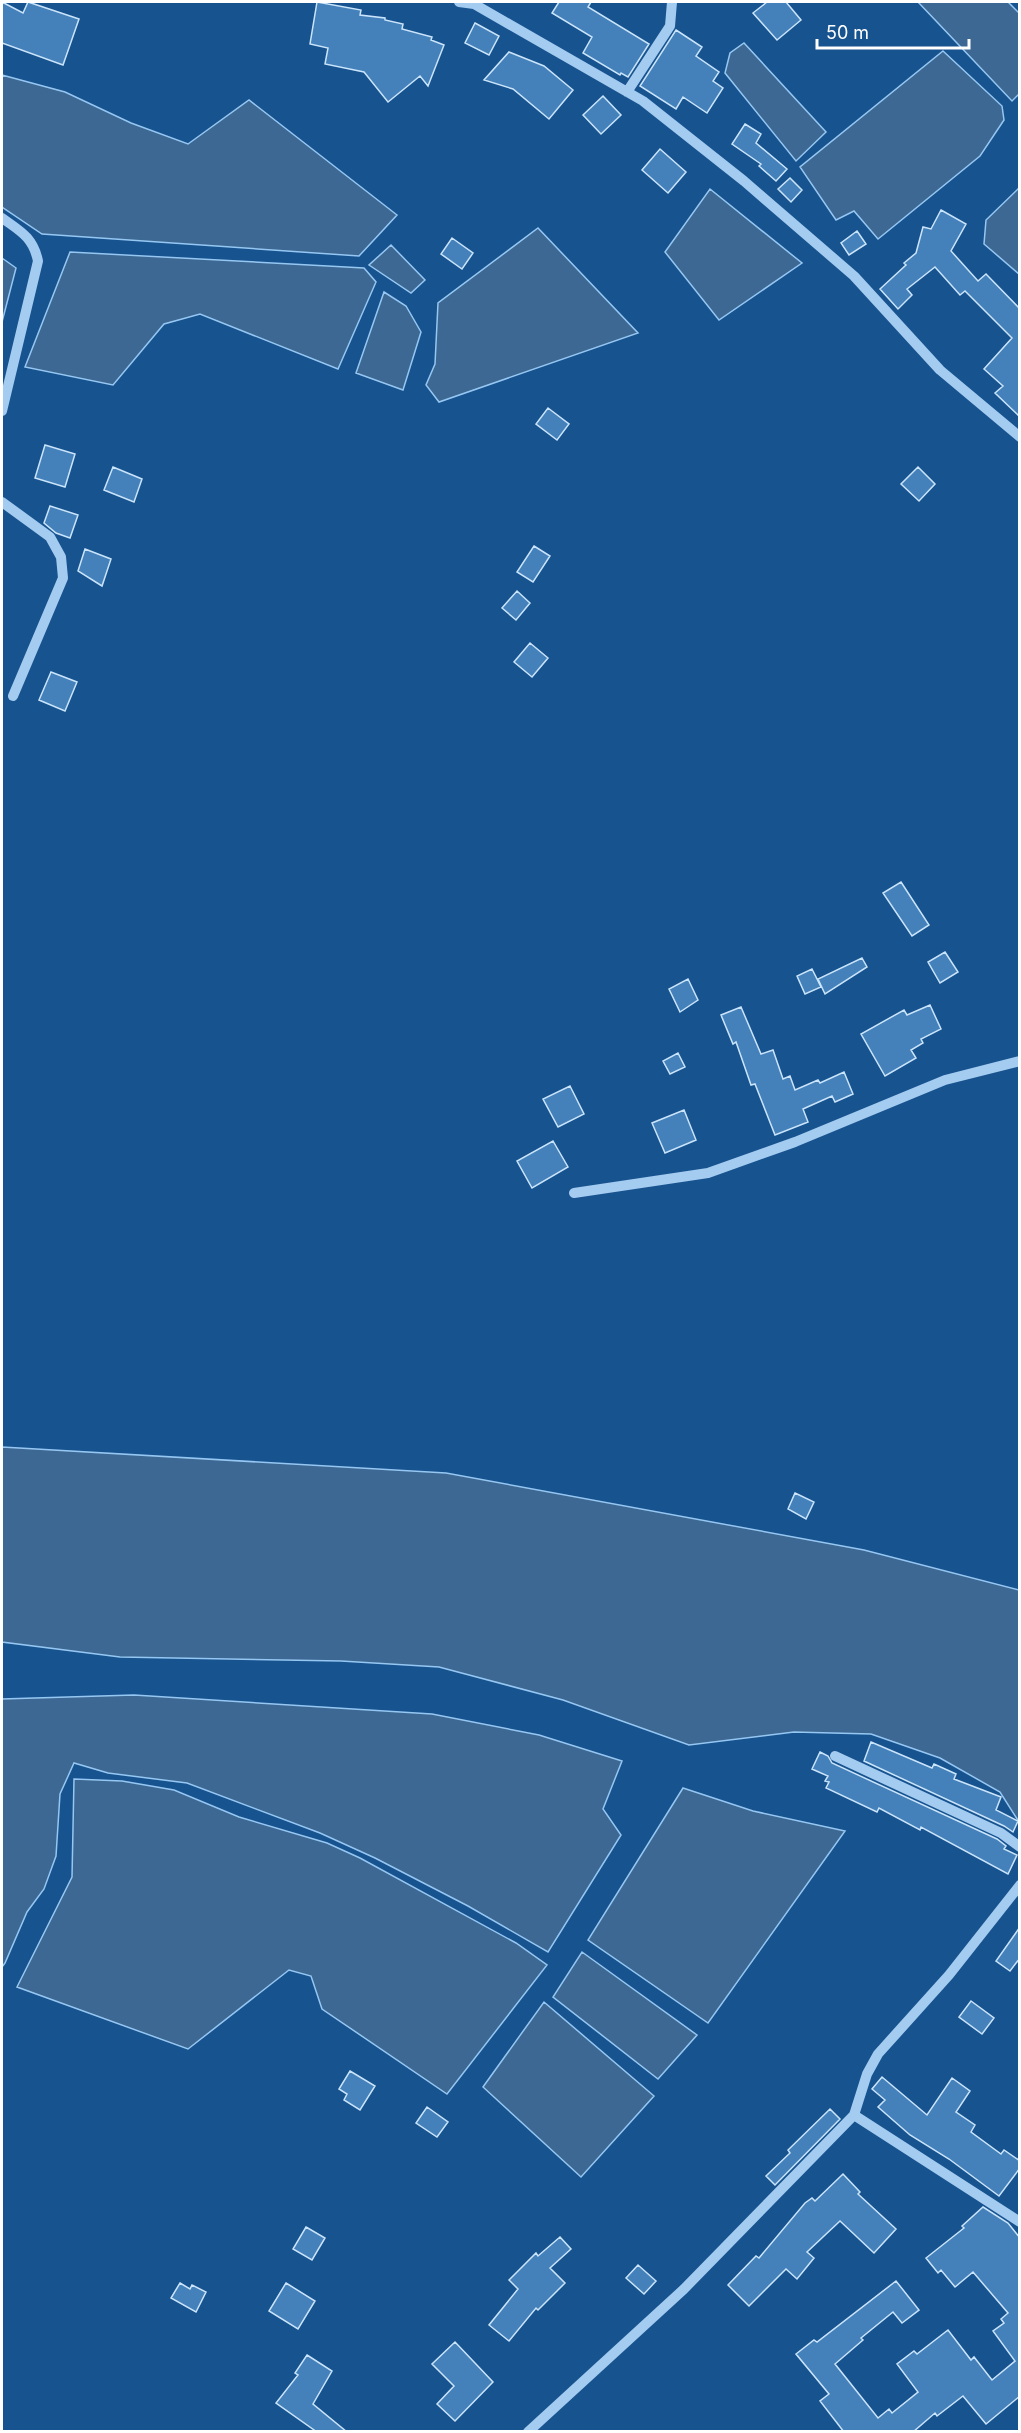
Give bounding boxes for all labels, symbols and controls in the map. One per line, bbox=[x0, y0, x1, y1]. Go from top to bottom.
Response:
scale bar bbox=[817, 12, 968, 50]
text: 50 m bbox=[826, 22, 869, 43]

